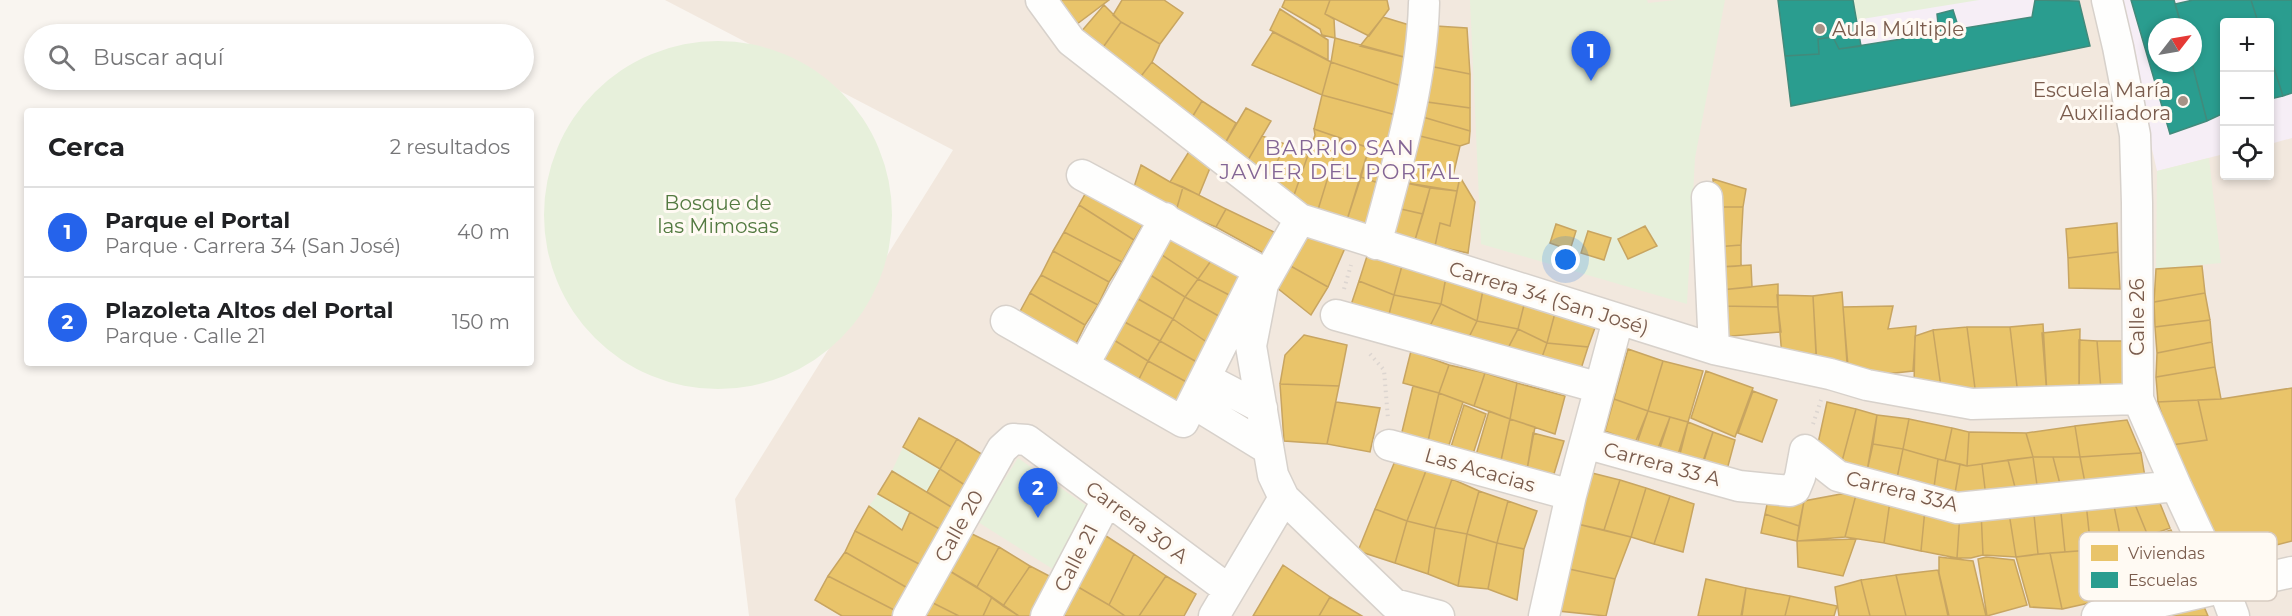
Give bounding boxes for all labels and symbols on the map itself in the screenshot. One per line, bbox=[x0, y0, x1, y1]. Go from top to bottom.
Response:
place label: Aula Múltiple bbox=[1832, 17, 1964, 41]
north arrow bbox=[2148, 18, 2202, 72]
marker: Aula Múltiple bbox=[1813, 22, 1827, 36]
pin: 1 bbox=[1572, 32, 1610, 81]
place label: Escuela María Auxiliadora bbox=[2033, 78, 2171, 125]
marker: Escuela María Auxiliadora bbox=[2176, 94, 2190, 108]
district label: BARRIO SAN JAVIER DEL PORTAL bbox=[1218, 135, 1461, 184]
park label: Bosque de las Mimosas bbox=[657, 191, 779, 238]
your location bbox=[1551, 245, 1580, 274]
street label: Carrera 34 (San José) bbox=[1446, 256, 1652, 340]
street label: Calle 26 bbox=[2125, 278, 2149, 356]
street label: Carrera 33 A bbox=[1601, 437, 1724, 491]
street label: Las Acacias bbox=[1422, 443, 1538, 497]
street label: Carrera 33A bbox=[1843, 465, 1961, 517]
pin: 2 bbox=[1018, 468, 1058, 518]
street label: Carrera 30 A bbox=[1081, 476, 1193, 569]
street label: Calle 20 bbox=[929, 486, 989, 566]
street label: Calle 21 bbox=[1049, 520, 1103, 596]
legend bbox=[2079, 532, 2277, 601]
text: Viviendas bbox=[2128, 544, 2205, 563]
text: Escuelas bbox=[2128, 571, 2198, 590]

